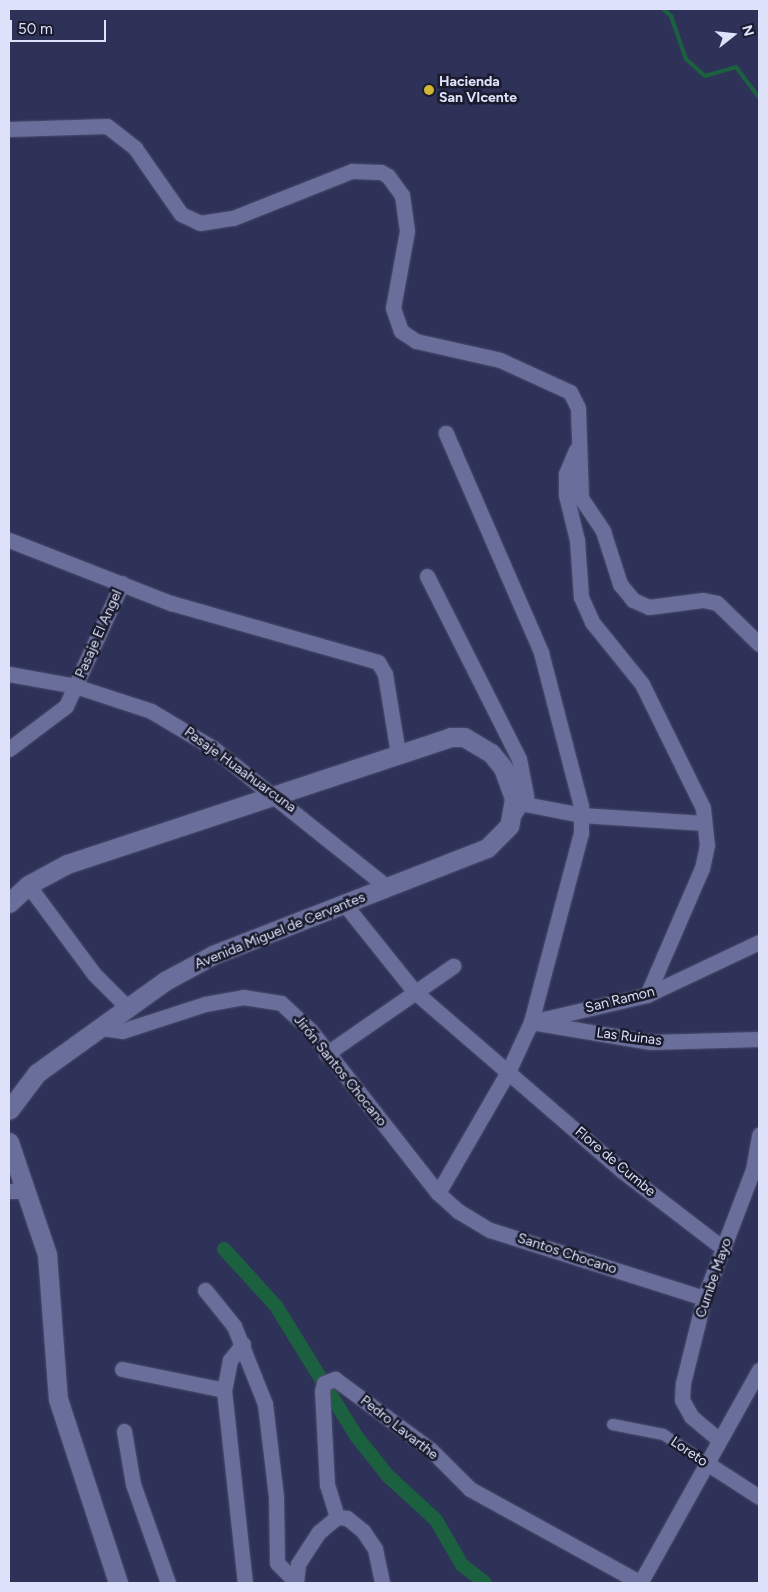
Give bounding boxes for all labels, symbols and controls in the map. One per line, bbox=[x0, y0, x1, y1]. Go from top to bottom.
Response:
scale bar bbox=[12, 10, 109, 42]
north arrow bbox=[708, 10, 758, 60]
text: 50 m bbox=[18, 20, 53, 38]
text: N bbox=[738, 23, 758, 38]
place label: Hacienda San VIcente bbox=[439, 74, 517, 106]
marker: Hacienda San VIcente bbox=[423, 84, 435, 96]
street label: Pasaje El Angel bbox=[72, 587, 126, 681]
street label: Pasaje Huaahuarcuna bbox=[181, 724, 299, 816]
street label: Avenida Miguel de Cervantes bbox=[192, 889, 368, 973]
street label: San Ramon bbox=[584, 983, 656, 1017]
street label: Jirón Santos Chocano bbox=[290, 1012, 390, 1130]
street label: Las Ruinas bbox=[595, 1025, 663, 1049]
street label: Flore de Cumbe bbox=[571, 1124, 659, 1200]
street label: Santos Chocano bbox=[515, 1230, 619, 1278]
street label: Cumbe Mayo bbox=[692, 1236, 736, 1320]
street label: Pedro Lavarthe bbox=[357, 1392, 441, 1464]
street label: Loreto bbox=[667, 1434, 711, 1470]

